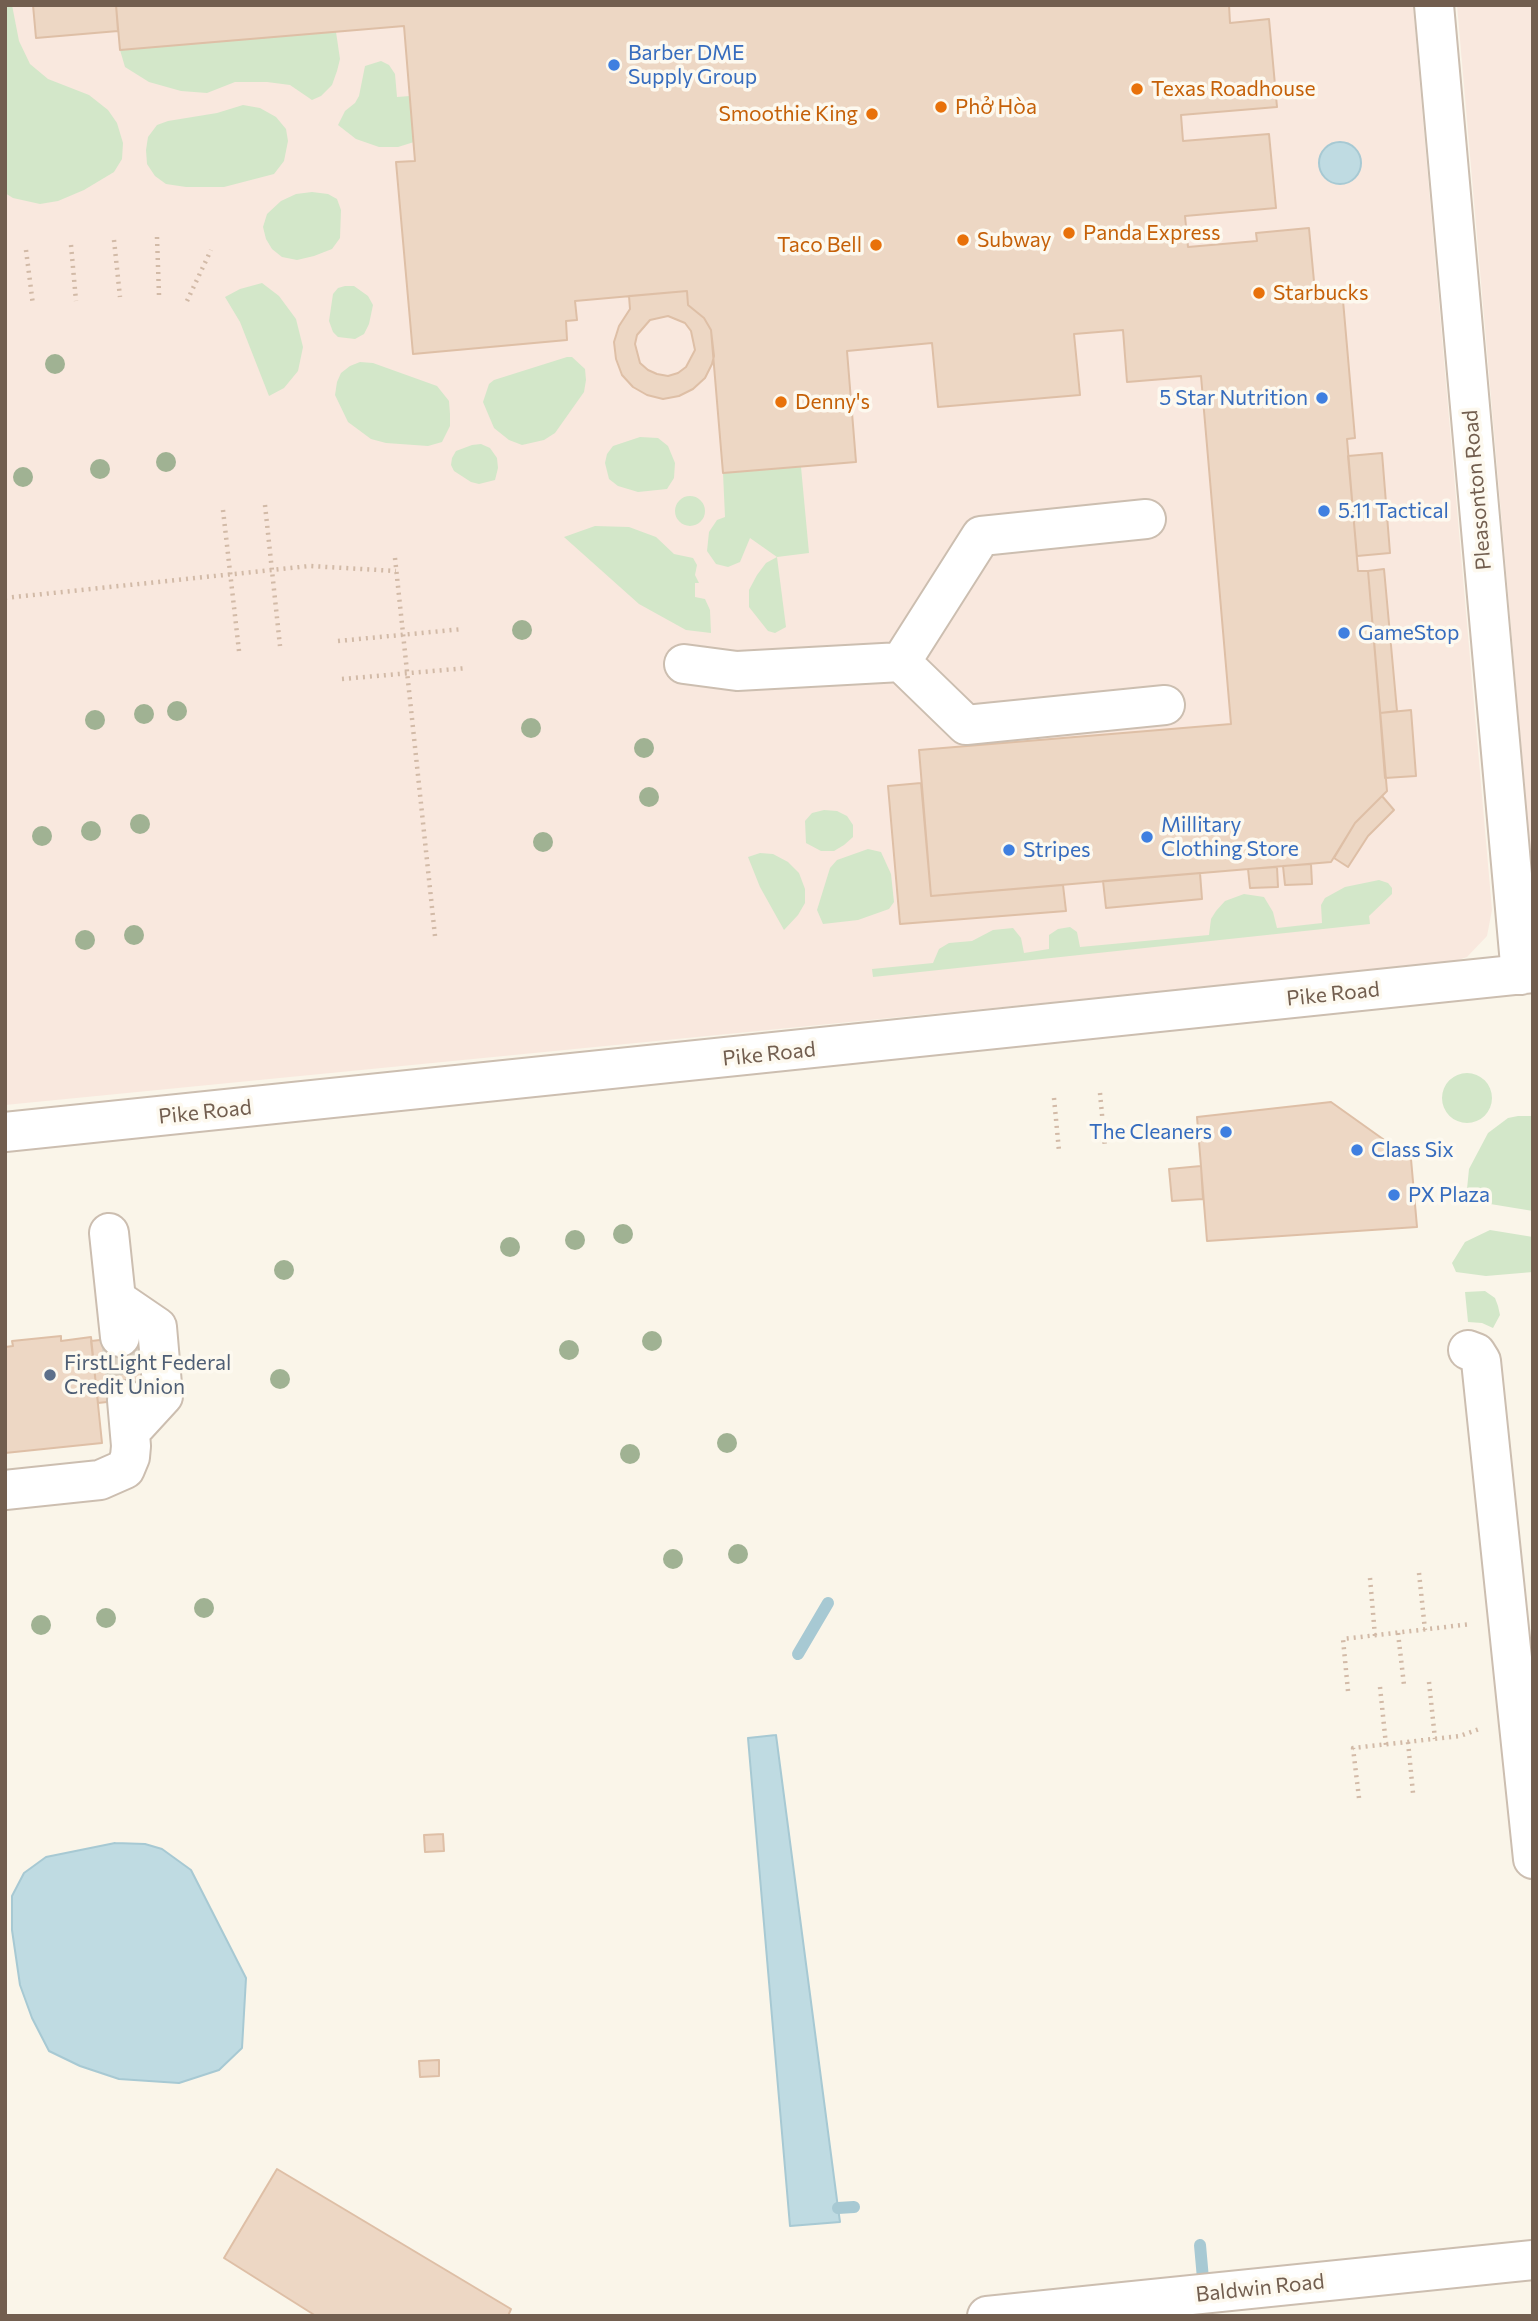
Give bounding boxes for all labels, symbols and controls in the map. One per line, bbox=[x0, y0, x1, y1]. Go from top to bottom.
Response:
place label: Barber DME Supply Group bbox=[628, 40, 757, 90]
marker: Barber DME Supply Group bbox=[606, 57, 622, 73]
place label: Texas Roadhouse bbox=[1151, 76, 1316, 102]
marker: Texas Roadhouse bbox=[1129, 81, 1145, 97]
place label: Phở Hòa bbox=[955, 94, 1037, 120]
marker: Phở Hòa bbox=[933, 99, 949, 115]
place label: Smoothie King bbox=[718, 101, 858, 127]
marker: Smoothie King bbox=[864, 106, 880, 122]
place label: Panda Express bbox=[1083, 220, 1221, 246]
marker: Panda Express bbox=[1061, 225, 1077, 241]
place label: Subway bbox=[977, 227, 1051, 253]
place label: Taco Bell bbox=[777, 232, 862, 258]
marker: Subway bbox=[955, 232, 971, 248]
marker: Taco Bell bbox=[868, 237, 884, 253]
place label: Starbucks bbox=[1273, 280, 1369, 306]
marker: Starbucks bbox=[1251, 285, 1267, 301]
place label: 5 Star Nutrition bbox=[1159, 385, 1308, 411]
place label: Denny's bbox=[795, 389, 870, 415]
marker: 5 Star Nutrition bbox=[1314, 390, 1330, 406]
marker: Denny's bbox=[773, 394, 789, 410]
street label: Pleasonton Road bbox=[1457, 409, 1497, 571]
place label: 5.11 Tactical bbox=[1338, 498, 1449, 524]
marker: 5.11 Tactical bbox=[1316, 503, 1332, 519]
place label: GameStop bbox=[1358, 620, 1459, 646]
marker: GameStop bbox=[1336, 625, 1352, 641]
place label: Millitary Clothing Store bbox=[1161, 812, 1299, 862]
marker: Millitary Clothing Store bbox=[1139, 829, 1155, 845]
place label: Stripes bbox=[1023, 837, 1091, 863]
marker: Stripes bbox=[1001, 842, 1017, 858]
street label: Pike Road bbox=[1285, 977, 1381, 1011]
street label: Pike Road bbox=[721, 1037, 817, 1071]
street label: Pike Road bbox=[157, 1095, 253, 1129]
place label: The Cleaners bbox=[1089, 1119, 1212, 1145]
marker: The Cleaners bbox=[1218, 1124, 1234, 1140]
place label: Class Six bbox=[1371, 1137, 1454, 1163]
marker: Class Six bbox=[1349, 1142, 1365, 1158]
place label: PX Plaza bbox=[1408, 1182, 1490, 1208]
marker: PX Plaza bbox=[1386, 1187, 1402, 1203]
place label: FirstLight Federal Credit Union bbox=[64, 1350, 231, 1400]
marker: FirstLight Federal Credit Union bbox=[42, 1367, 58, 1383]
street label: Baldwin Road bbox=[1194, 2269, 1326, 2307]

